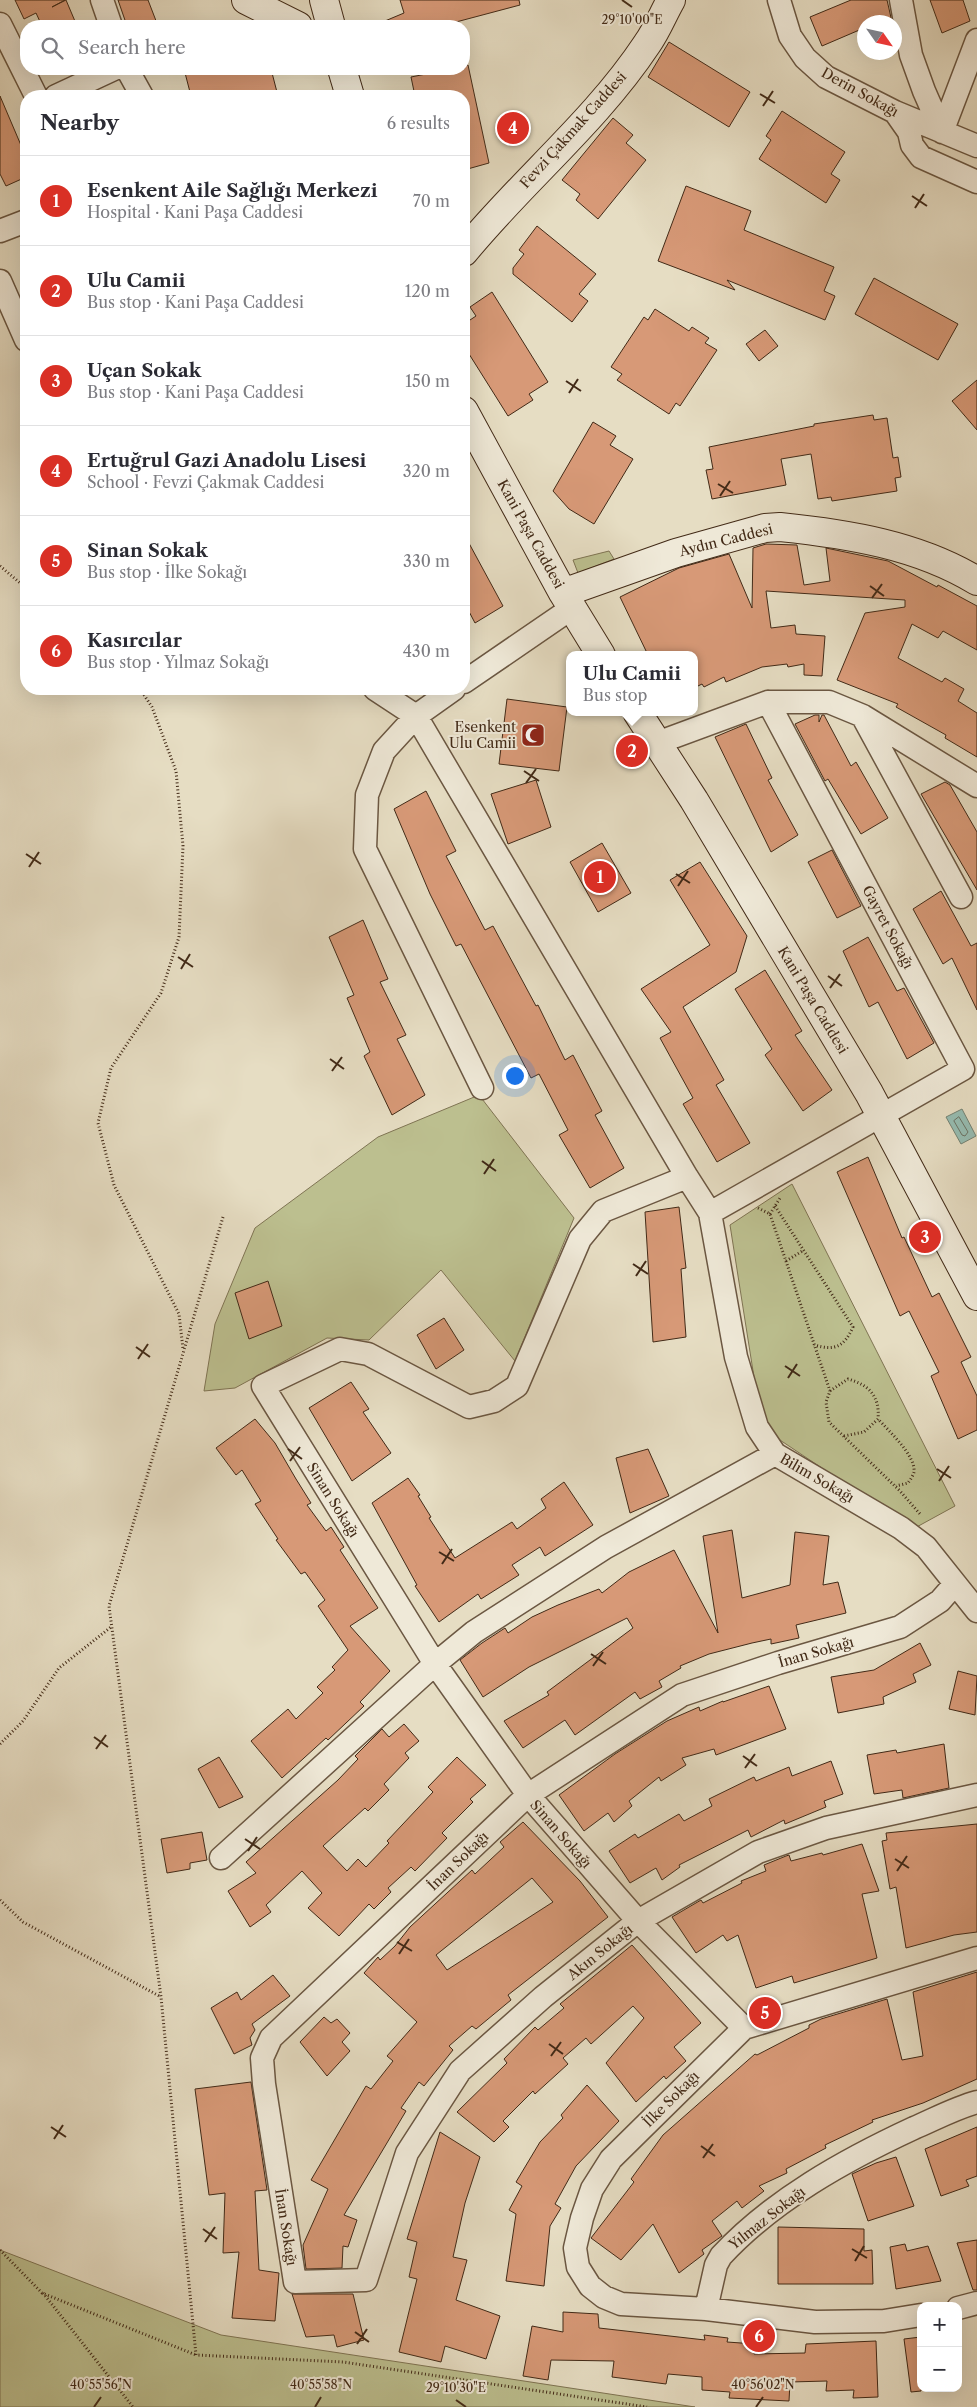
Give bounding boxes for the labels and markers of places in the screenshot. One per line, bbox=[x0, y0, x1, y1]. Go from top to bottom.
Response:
pin: 4 bbox=[497, 109, 529, 147]
place label: Esenkent Ulu Camii bbox=[449, 718, 516, 752]
mosque icon: Esenkent Ulu Camii bbox=[520, 722, 546, 748]
pin: 2 bbox=[616, 732, 648, 770]
pin: 1 bbox=[584, 858, 616, 896]
pin: 3 bbox=[909, 1218, 941, 1256]
pin: 5 bbox=[749, 1994, 781, 2032]
pin: 6 bbox=[743, 2317, 775, 2355]

